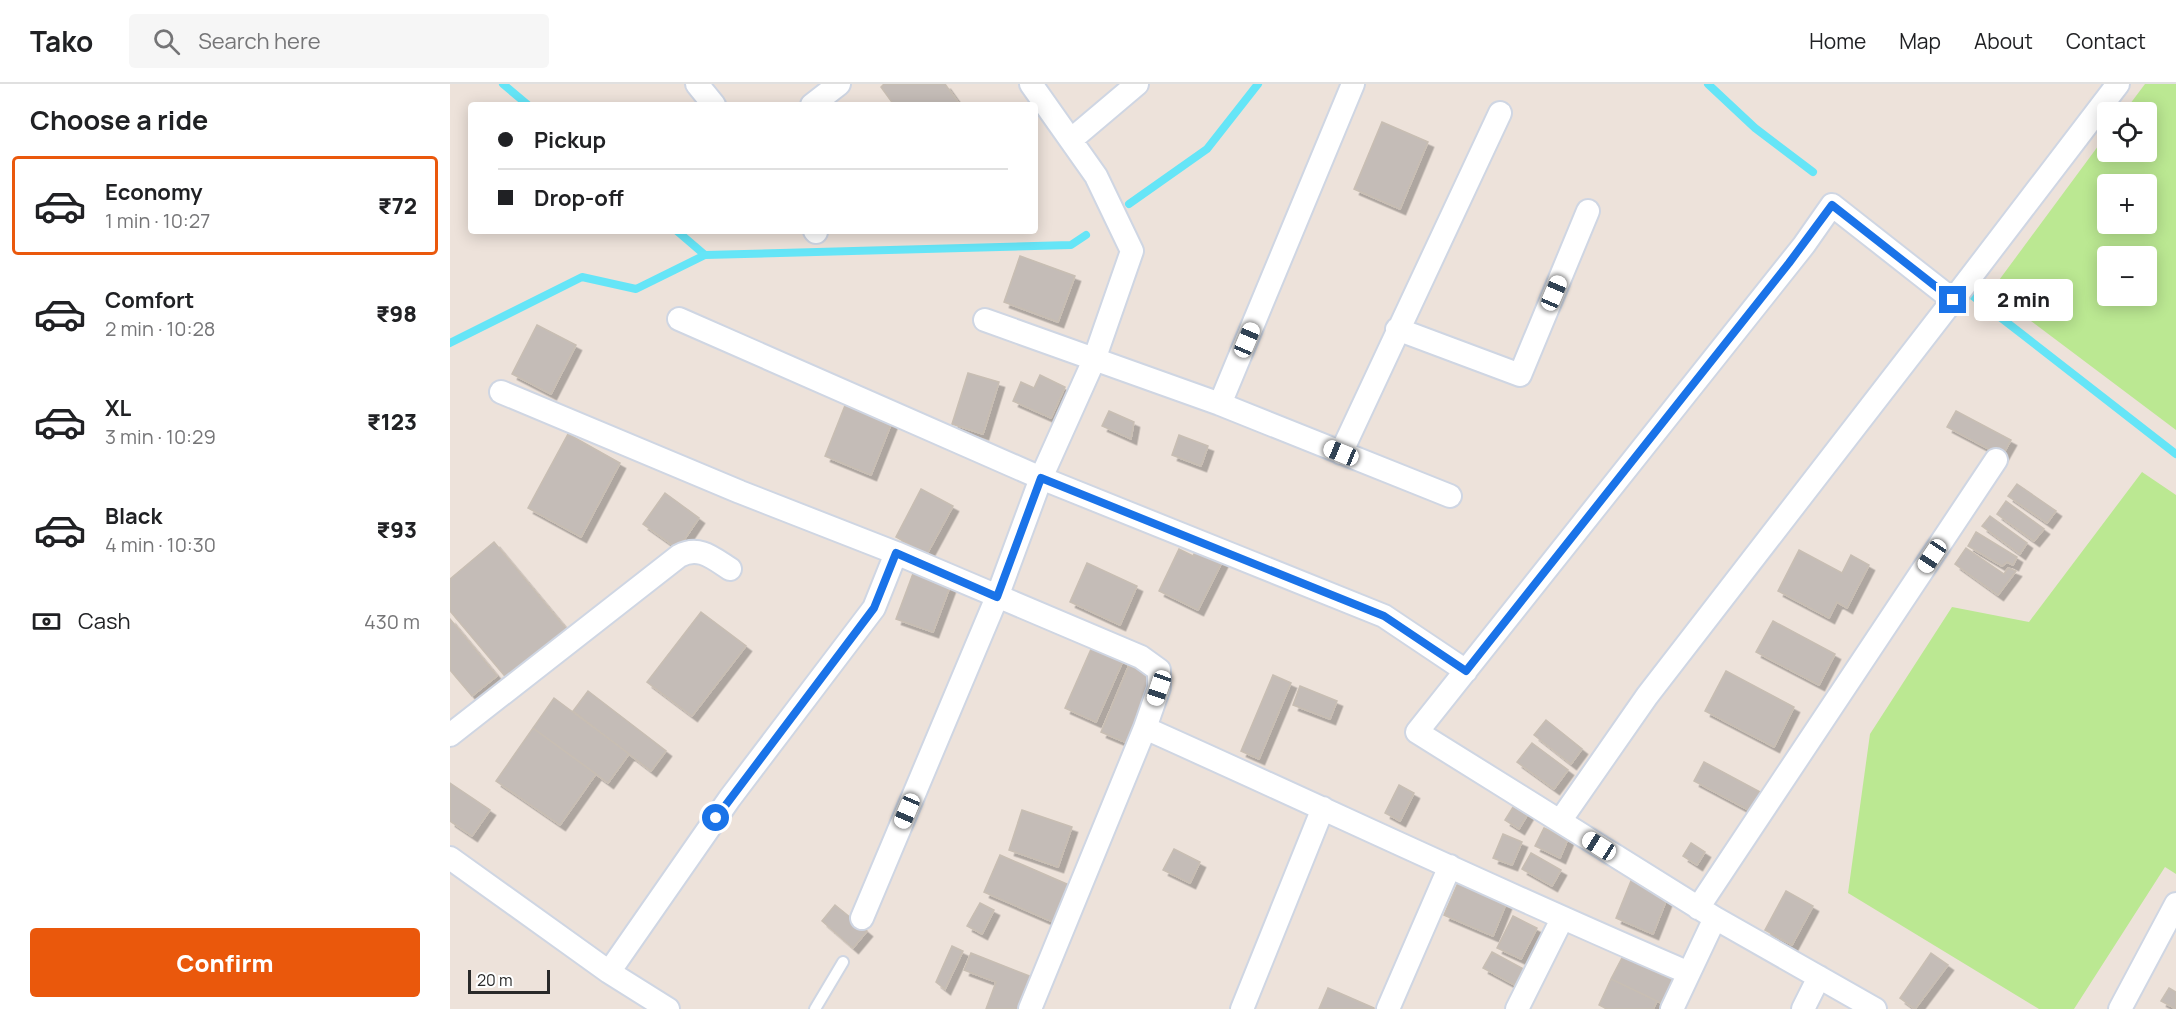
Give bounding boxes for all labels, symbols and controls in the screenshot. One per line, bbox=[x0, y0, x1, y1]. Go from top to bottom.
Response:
search box bbox=[129, 14, 549, 68]
text: Tako bbox=[30, 22, 93, 60]
icon: search bbox=[150, 25, 183, 58]
text: Search here bbox=[198, 26, 321, 56]
text: Home bbox=[1809, 27, 1866, 55]
text: Map bbox=[1899, 27, 1941, 55]
text: About bbox=[1974, 27, 2033, 55]
text: Contact bbox=[2066, 27, 2146, 55]
text: Choose a ride bbox=[30, 101, 208, 138]
map controls bbox=[2097, 102, 2157, 306]
button: locate bbox=[2097, 102, 2157, 162]
text: Pickup bbox=[534, 125, 606, 155]
button: + bbox=[2097, 174, 2157, 234]
text: Economy bbox=[105, 177, 203, 207]
icon: car bbox=[33, 179, 87, 233]
text: Drop-off bbox=[534, 183, 624, 213]
text: ₹72 bbox=[378, 191, 417, 221]
text: 1 min · 10:27 bbox=[105, 207, 210, 234]
button: − bbox=[2097, 246, 2157, 306]
car bbox=[1539, 273, 1569, 313]
callout: 2 min bbox=[1974, 279, 2073, 321]
text: Comfort bbox=[105, 285, 194, 315]
route end bbox=[1939, 286, 1966, 313]
text: 2 min bbox=[1997, 286, 2050, 313]
icon: car bbox=[33, 287, 87, 341]
text: ₹98 bbox=[376, 299, 417, 329]
text: 2 min · 10:28 bbox=[105, 315, 215, 342]
car bbox=[1232, 320, 1262, 360]
text: XL bbox=[105, 393, 131, 423]
icon: car bbox=[33, 395, 87, 449]
text: ₹123 bbox=[367, 407, 417, 437]
text: 3 min · 10:29 bbox=[105, 423, 216, 450]
car bbox=[1321, 438, 1361, 468]
text: Black bbox=[105, 501, 162, 531]
icon: car bbox=[33, 503, 87, 557]
text: ₹93 bbox=[377, 515, 417, 545]
text: 4 min · 10:30 bbox=[105, 531, 216, 558]
car bbox=[1914, 536, 1950, 576]
icon: cash bbox=[30, 605, 63, 638]
text: Cash bbox=[78, 606, 131, 636]
text: 430 m bbox=[364, 608, 420, 635]
car bbox=[1145, 668, 1173, 708]
car bbox=[892, 791, 922, 831]
route start bbox=[702, 804, 729, 831]
car bbox=[1579, 829, 1619, 863]
button: Confirm bbox=[30, 928, 420, 997]
scale bar bbox=[468, 967, 550, 994]
text: 20 m bbox=[477, 969, 513, 991]

